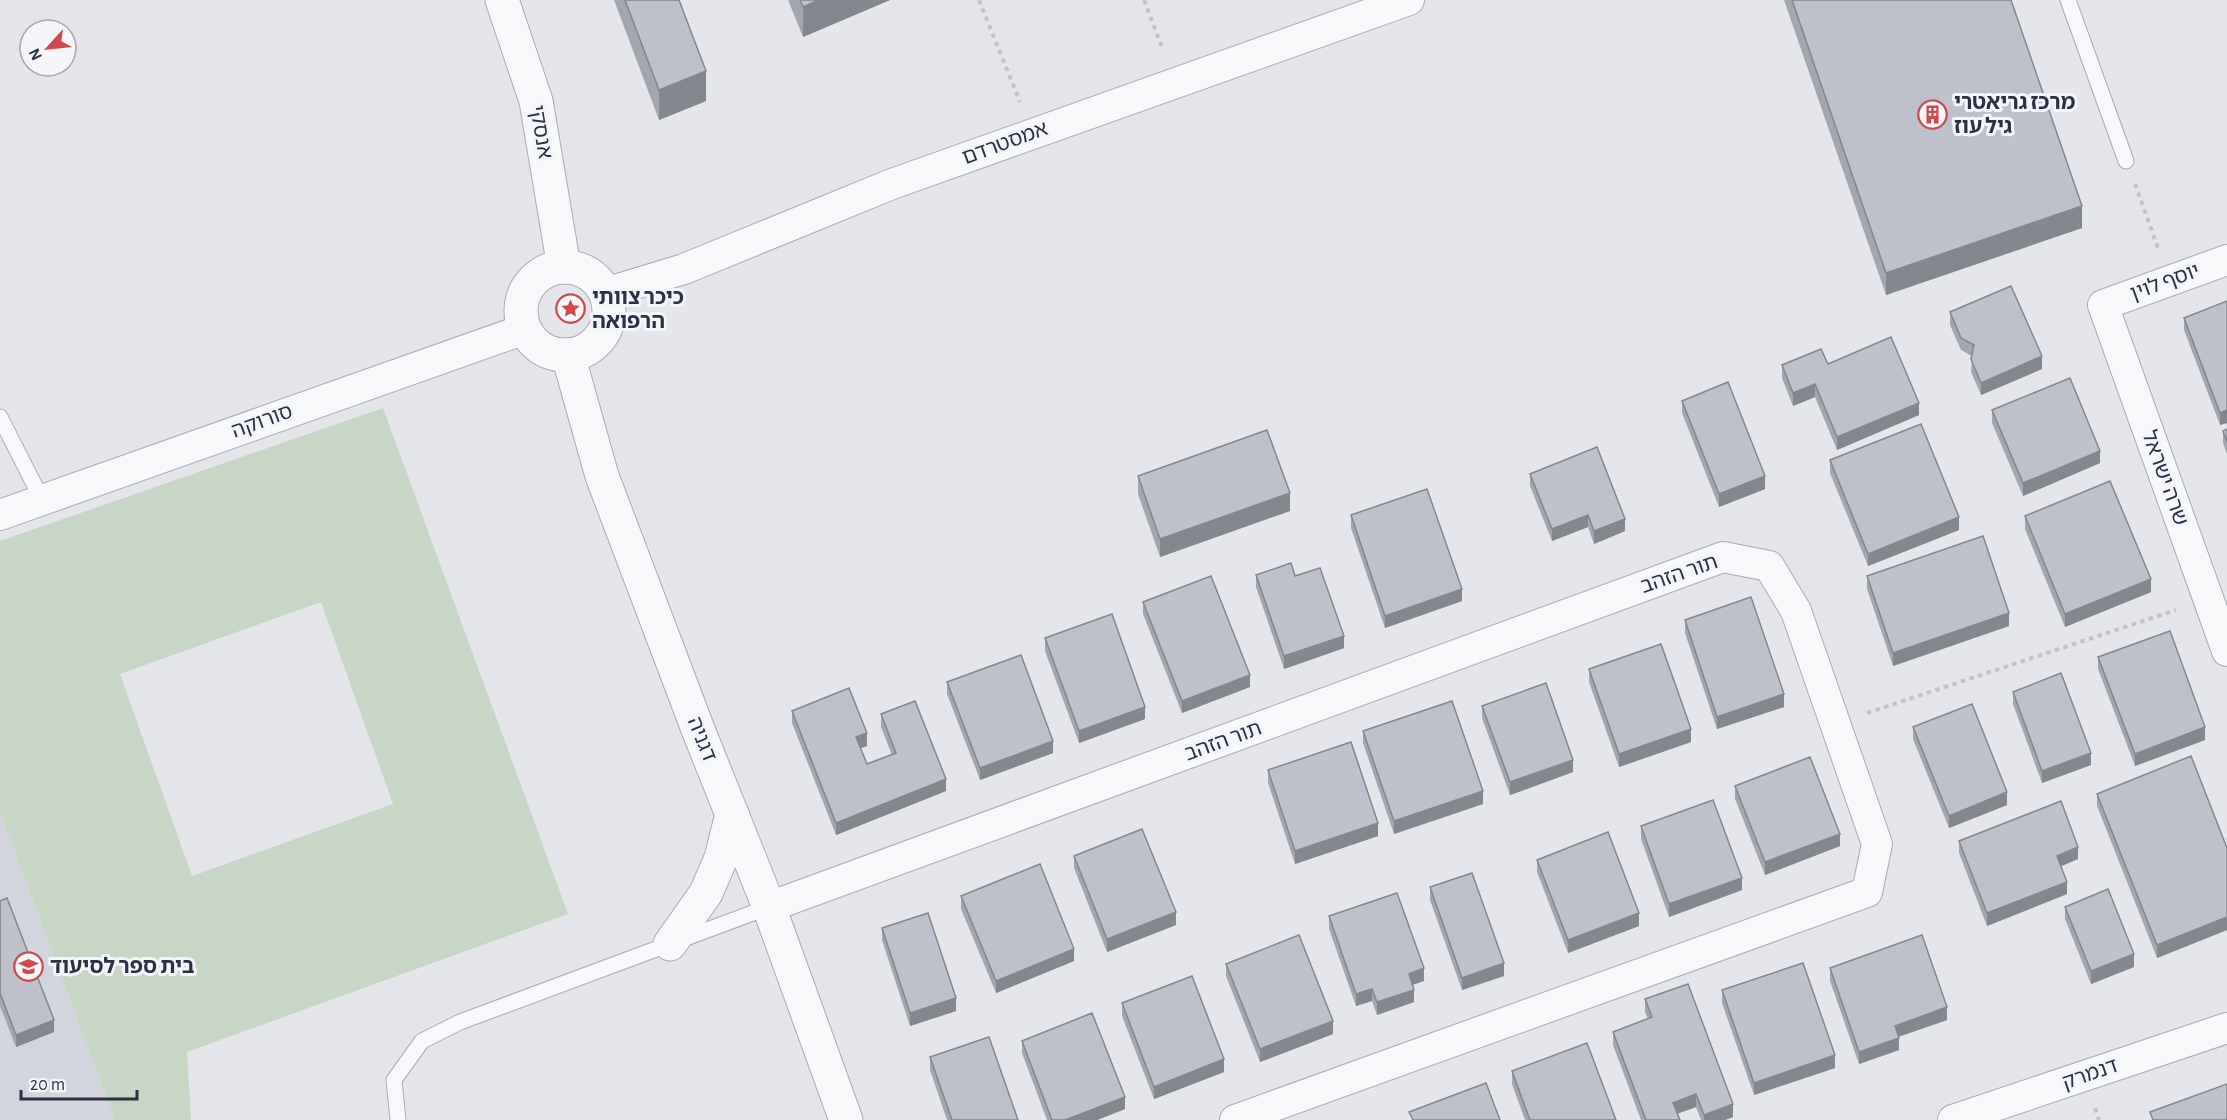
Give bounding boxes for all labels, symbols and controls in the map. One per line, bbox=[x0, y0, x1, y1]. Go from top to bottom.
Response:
north arrow bbox=[18, 18, 78, 78]
text: N bbox=[26, 46, 45, 63]
place label: מרכז גריאטרי גיל עוז bbox=[1954, 92, 2076, 137]
building icon: מרכז גריאטרי גיל עוז bbox=[1917, 98, 1949, 130]
street label: אנסקי bbox=[526, 104, 556, 160]
street label: אמסטרדם bbox=[959, 118, 1051, 168]
street label: יוסף לוין bbox=[2128, 260, 2202, 304]
place label: כיכר צוותי הרפואה bbox=[592, 287, 684, 332]
place icon: כיכר צוותי הרפואה bbox=[555, 293, 587, 325]
street label: סורוקה bbox=[229, 400, 295, 442]
street label: שרה ישראל bbox=[2138, 428, 2192, 528]
street label: תור הזהב bbox=[1638, 551, 1720, 597]
street label: דגניה bbox=[684, 714, 720, 764]
street label: תור הזהב bbox=[1182, 717, 1264, 765]
school or university icon: בית ספר לסיעוד bbox=[13, 950, 45, 982]
place label: בית ספר לסיעוד bbox=[50, 956, 194, 977]
street label: דנמרק bbox=[2059, 1055, 2121, 1093]
scale bar bbox=[21, 1063, 136, 1101]
text: 20 m bbox=[30, 1076, 65, 1094]

